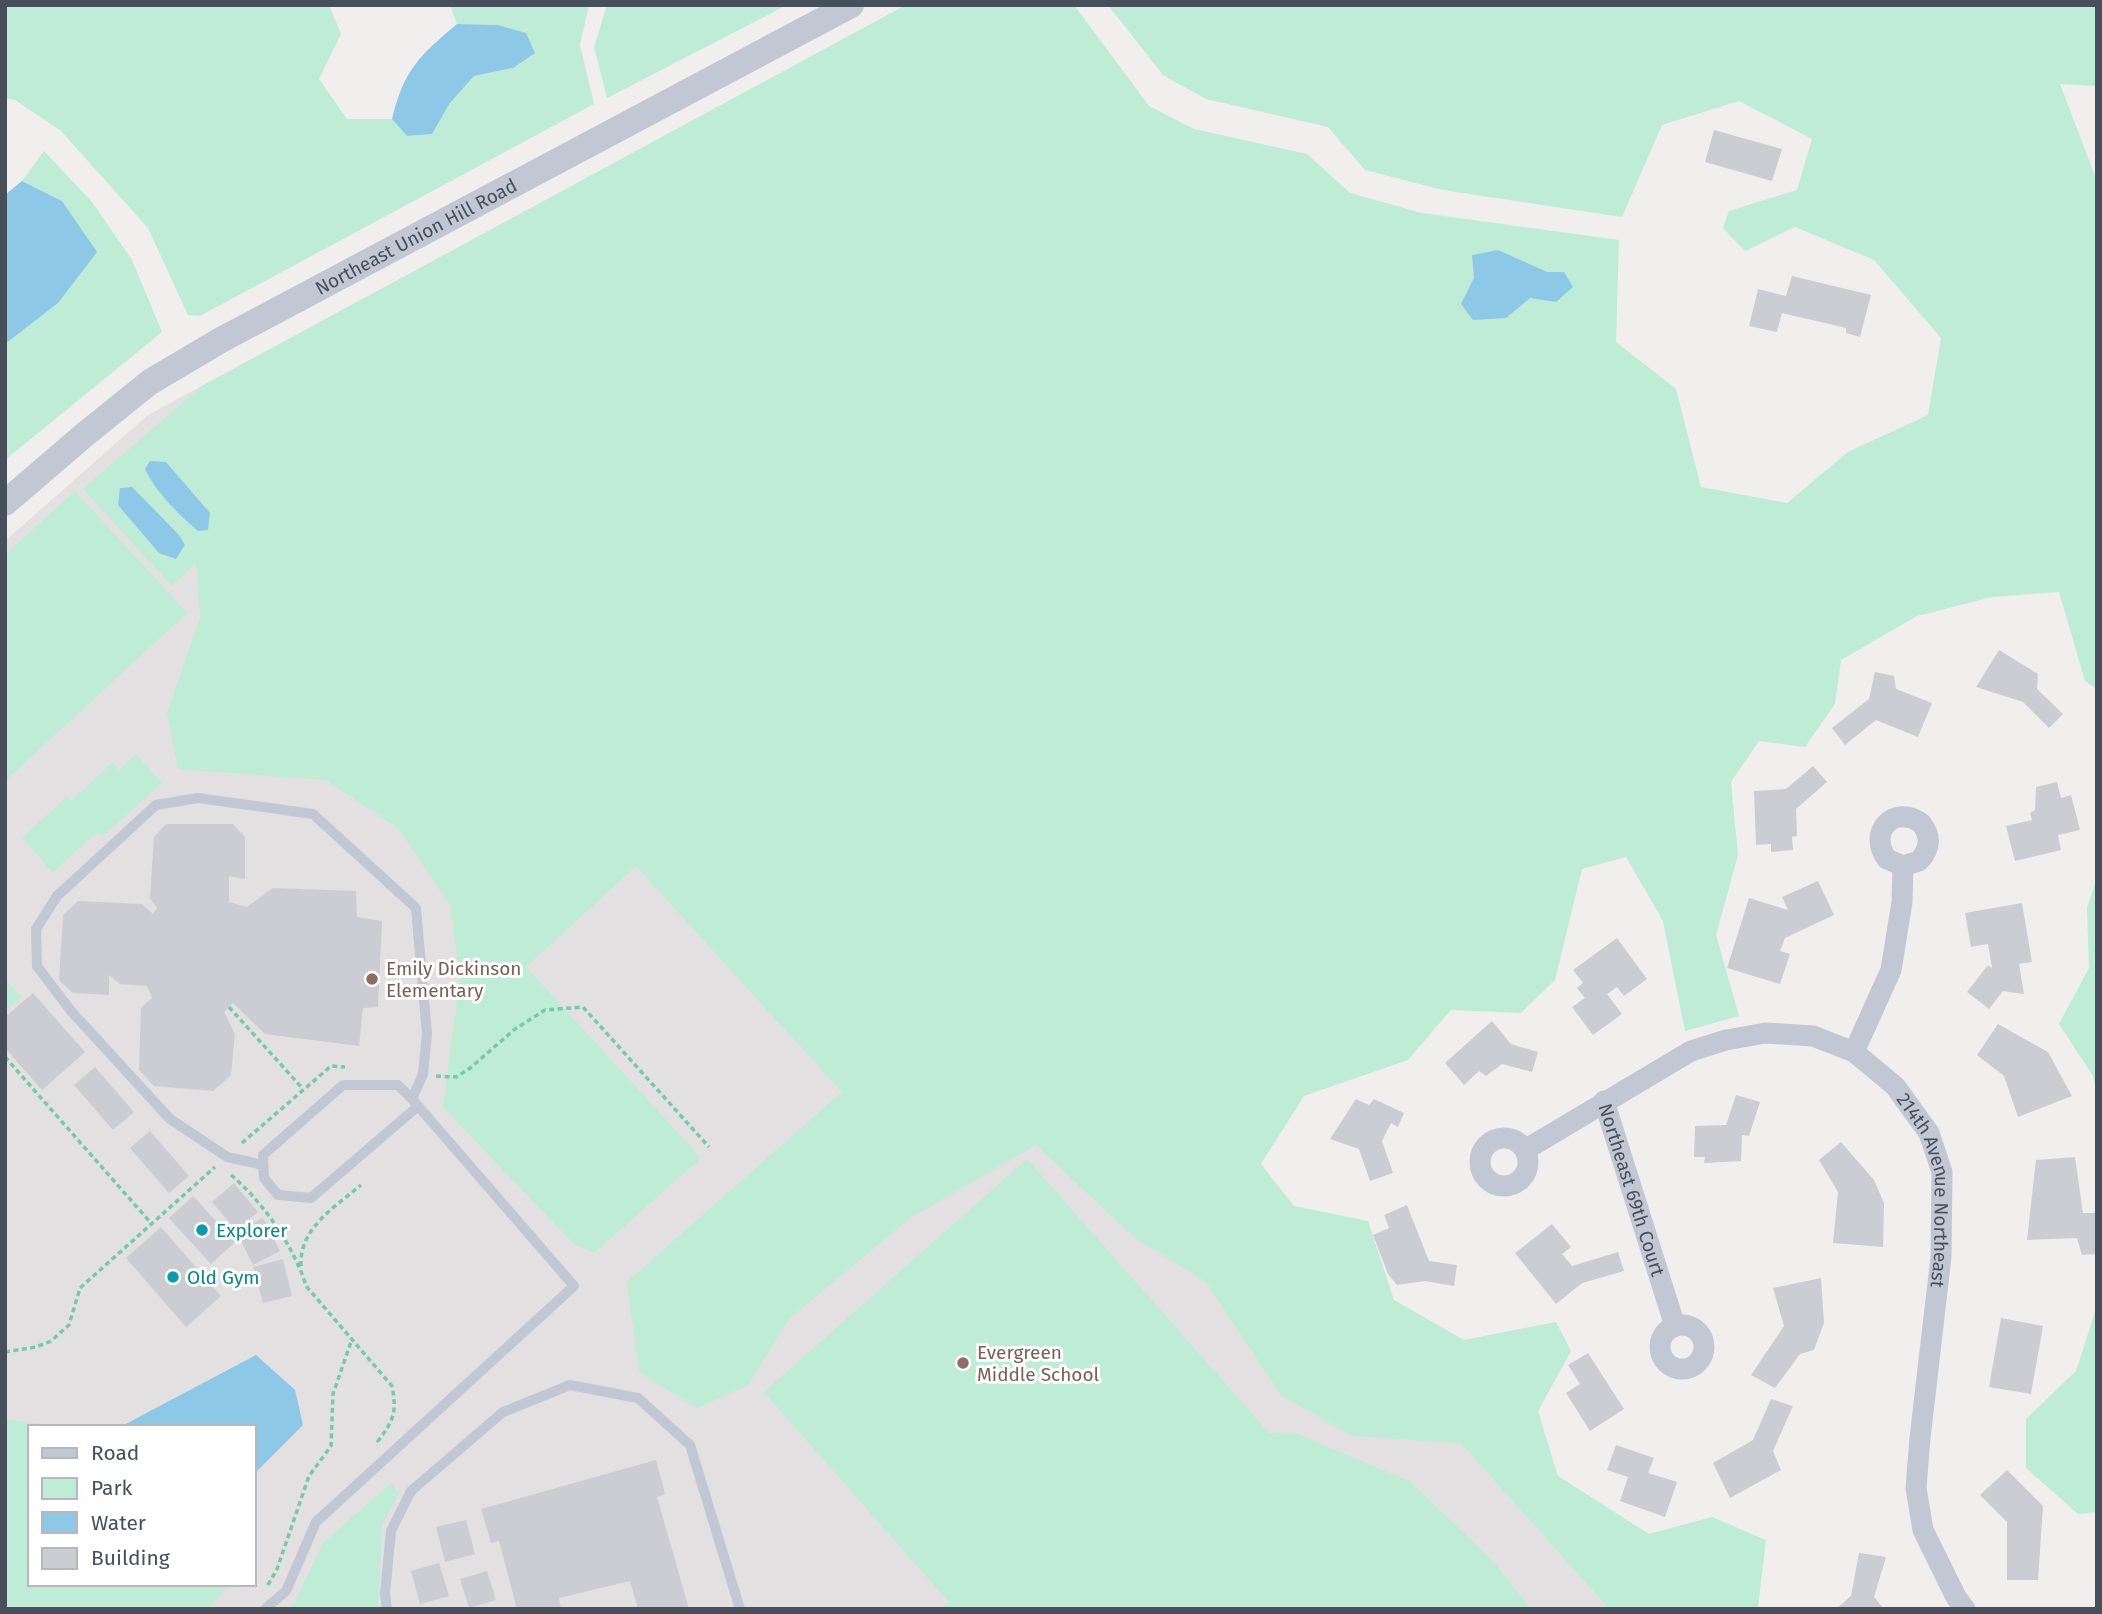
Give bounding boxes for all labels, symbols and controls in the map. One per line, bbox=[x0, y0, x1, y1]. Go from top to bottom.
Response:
street label: Northeast Union Hill Road bbox=[311, 174, 521, 300]
place label: Emily Dickinson Elementary bbox=[386, 957, 521, 1002]
marker: Emily Dickinson Elementary bbox=[364, 971, 380, 987]
street label: 214th Avenue Northeast bbox=[1892, 1089, 1954, 1289]
street label: Northeast 69th Court bbox=[1593, 1101, 1670, 1279]
place label: Explorer bbox=[216, 1219, 288, 1242]
marker: Explorer bbox=[194, 1222, 210, 1238]
place label: Old Gym bbox=[187, 1266, 260, 1289]
marker: Old Gym bbox=[165, 1269, 181, 1285]
place label: Evergreen Middle School bbox=[977, 1341, 1099, 1386]
marker: Evergreen Middle School bbox=[955, 1355, 971, 1371]
legend bbox=[28, 1425, 256, 1586]
text: Road bbox=[91, 1440, 139, 1466]
text: Park bbox=[91, 1475, 133, 1501]
text: Water bbox=[91, 1510, 146, 1536]
text: Building bbox=[91, 1545, 170, 1571]

